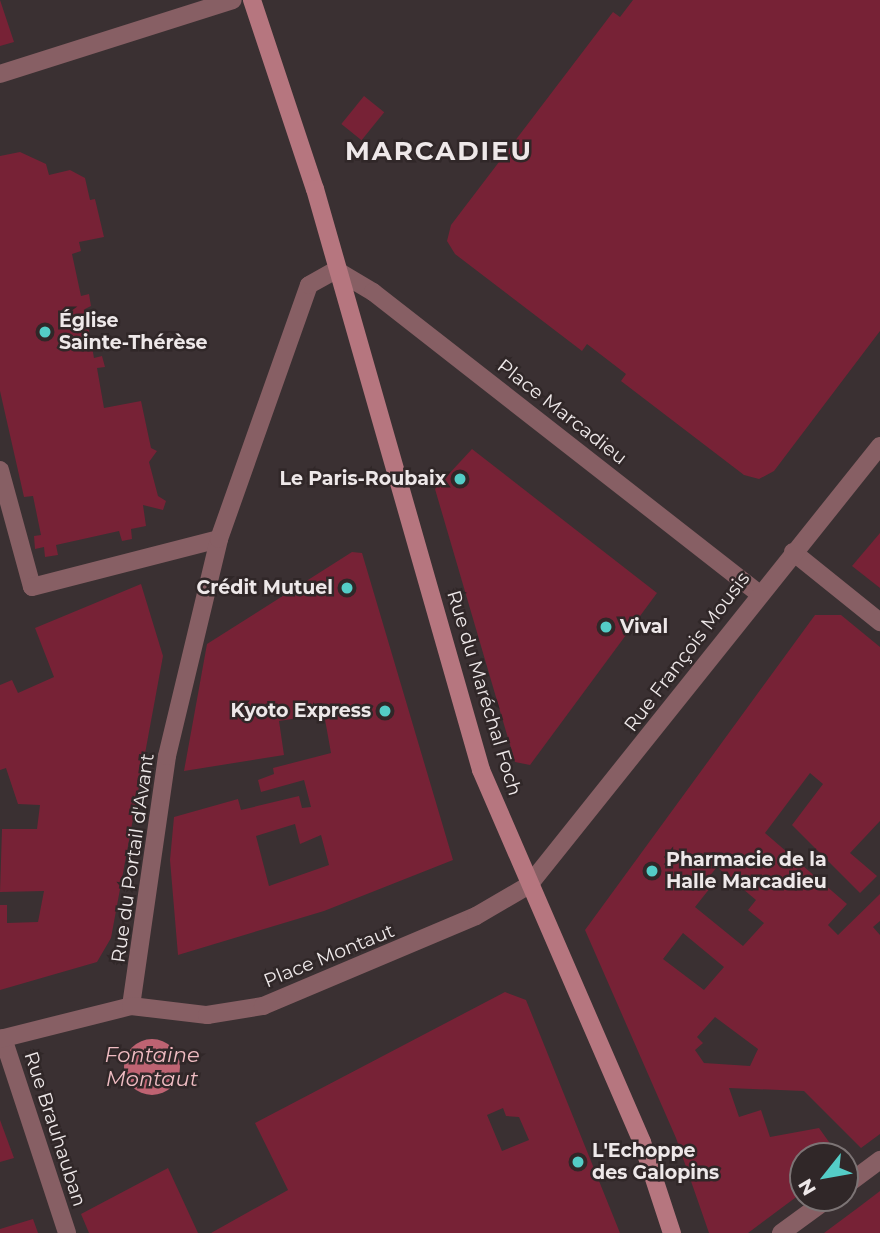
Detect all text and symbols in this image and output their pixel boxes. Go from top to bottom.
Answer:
district label: MARCADIEU [346,136,532,168]
place label: Église Sainte-Thérèse [59,310,207,354]
marker: Église Sainte-Thérèse [37,324,53,340]
street label: Place Marcadieu [493,354,631,470]
place label: Le Paris-Roubaix [279,468,446,490]
marker: Le Paris-Roubaix [452,471,468,487]
street label: Rue François Mousis [620,568,754,736]
place label: Crédit Mutuel [196,577,333,599]
marker: Crédit Mutuel [339,580,355,596]
street label: Rue du Maréchal Foch [442,588,526,798]
place label: Vival [620,616,668,638]
marker: Vival [598,619,614,635]
place label: Kyoto Express [230,700,371,722]
marker: Kyoto Express [377,703,393,719]
street label: Rue du Portail d'Avant [107,752,159,964]
place label: Pharmacie de la Halle Marcadieu [666,849,827,893]
marker: Pharmacie de la Halle Marcadieu [644,863,660,879]
street label: Place Montaut [260,919,398,993]
water label: Fontaine Montaut [104,1042,200,1092]
street label: Rue Brauhauban [19,1049,91,1209]
place label: L'Echoppe des Galopins [592,1140,719,1184]
north arrow [789,1142,859,1212]
marker: L'Echoppe des Galopins [570,1154,586,1170]
text: N [793,1175,821,1200]

